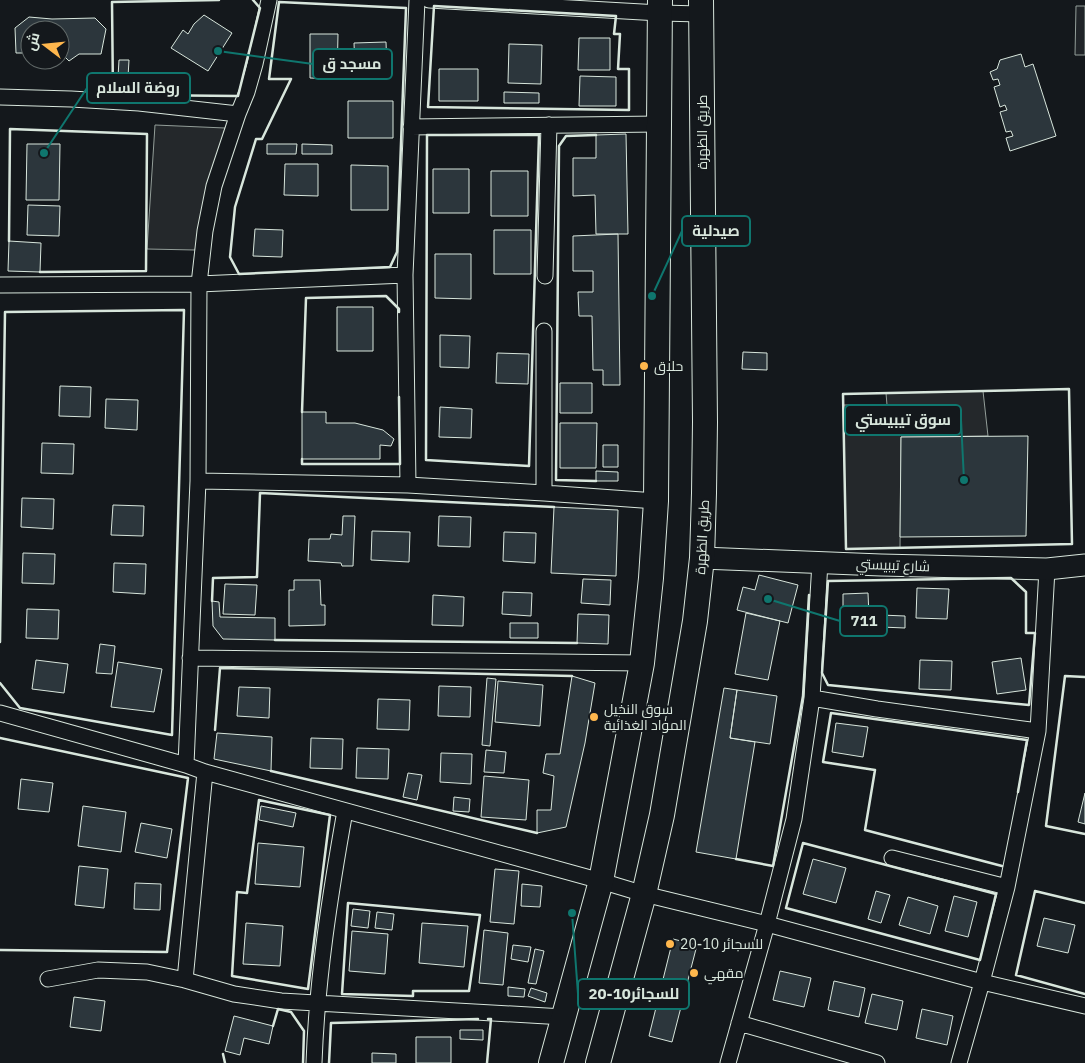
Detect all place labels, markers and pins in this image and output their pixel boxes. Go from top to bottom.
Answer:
callout: مسجد ق [313,49,392,79]
callout: روضة السلام [87,73,190,103]
callout: صيدلية [682,216,750,246]
place label: حلاق [654,357,683,375]
marker: حلاق [638,360,650,372]
callout: سوق تيبيستي [845,405,961,435]
callout: 711 [840,606,887,636]
place label: سوق النخيل المواد الغذائية [604,700,687,734]
marker: سوق النخيل المواد الغذائية [588,711,600,723]
place label: 20-10 للسجائر [680,935,763,953]
marker: 20-10 للسجائر [664,938,676,950]
place label: مقهي [704,964,744,985]
marker: مقهي [688,967,700,979]
callout: 20-10للسجائر [578,979,689,1009]

